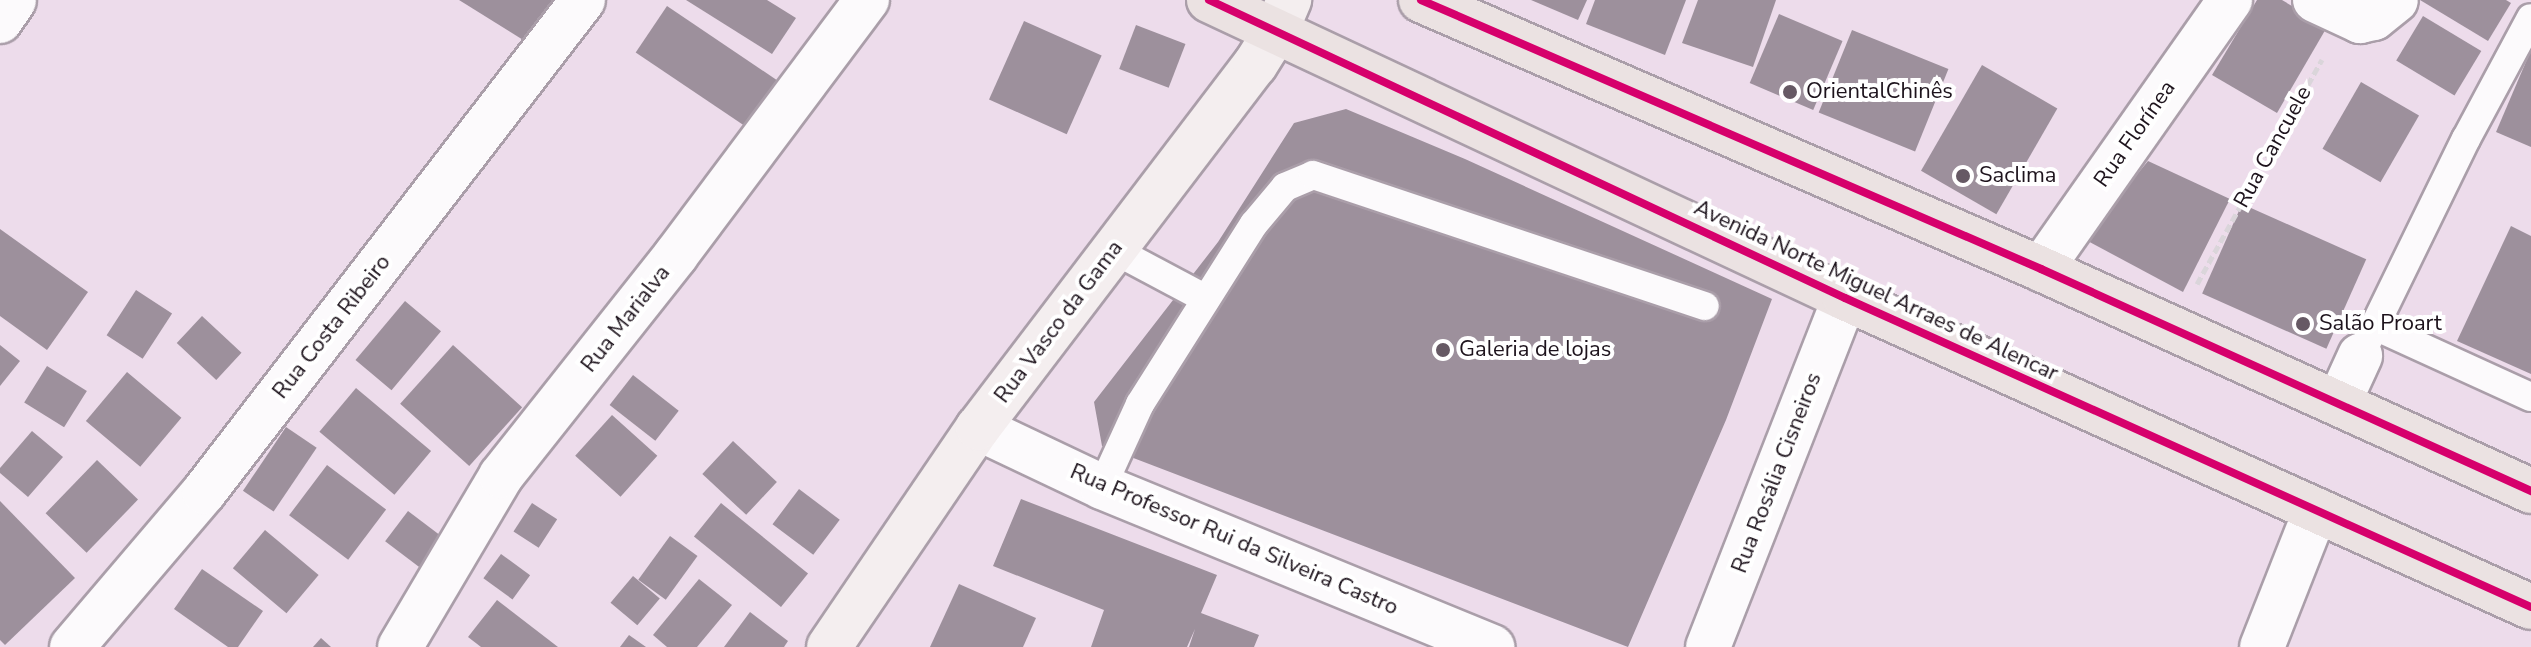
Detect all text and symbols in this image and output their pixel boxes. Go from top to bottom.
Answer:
street label: Rua Florínea [2089,76,2181,192]
place label: OrientalChinês [1806,79,1953,105]
street label: Rua Cancuele [2229,81,2317,213]
marker: OrientalChinês [1781,83,1799,101]
place label: Saclima [1979,163,2056,189]
marker: Saclima [1954,167,1972,185]
street label: Avenida Norte Miguel Arraes de Alencar [1690,195,2062,387]
street label: Rua Vasco da Gama [989,236,1129,408]
street label: Rua Costa Ribeiro [268,250,396,404]
street label: Rua Marialva [576,260,676,378]
place label: Salão Proart [2319,311,2442,337]
marker: Salão Proart [2294,315,2312,333]
place label: Galeria de lojas [1459,337,1611,363]
marker: Galeria de lojas [1434,341,1452,359]
street label: Rua Rosália Cisneiros [1727,369,1827,577]
street label: Rua Professor Rui da Silveira Castro [1066,459,1402,621]

